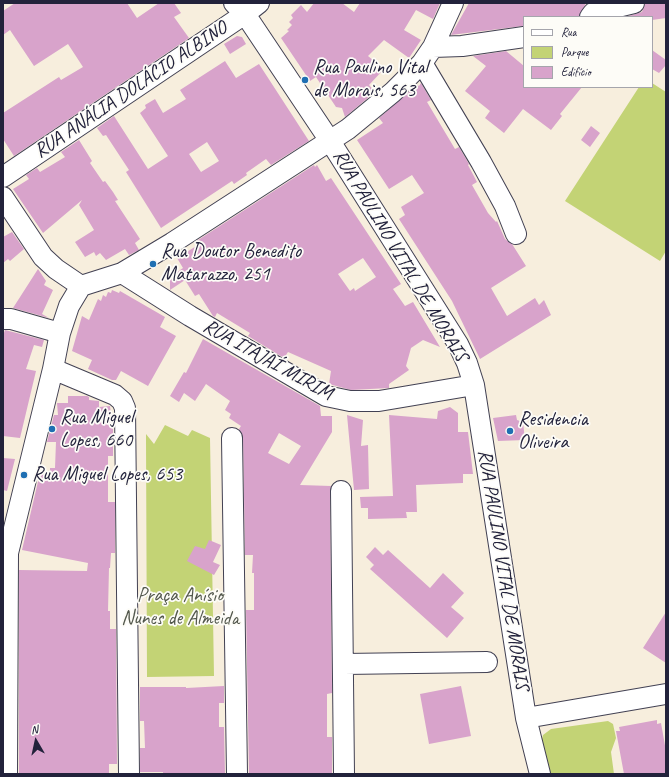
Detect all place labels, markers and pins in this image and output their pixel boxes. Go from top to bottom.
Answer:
place label: Rua Paulino Vital de Morais, 563 [313,56,428,103]
marker: Rua Paulino Vital de Morais, 563 [300,75,310,85]
place label: Rua Doutor Benedito Matarazzo, 251 [161,240,301,287]
marker: Rua Doutor Benedito Matarazzo, 251 [148,259,158,269]
place label: Rua Miguel Lopes, 660 [60,406,133,453]
place label: Residencia Oliveira [518,408,588,455]
marker: Rua Miguel Lopes, 660 [47,424,57,434]
marker: Residencia Oliveira [505,426,515,436]
place label: Rua Miguel Lopes, 653 [32,463,182,487]
marker: Rua Miguel Lopes, 653 [19,470,29,480]

